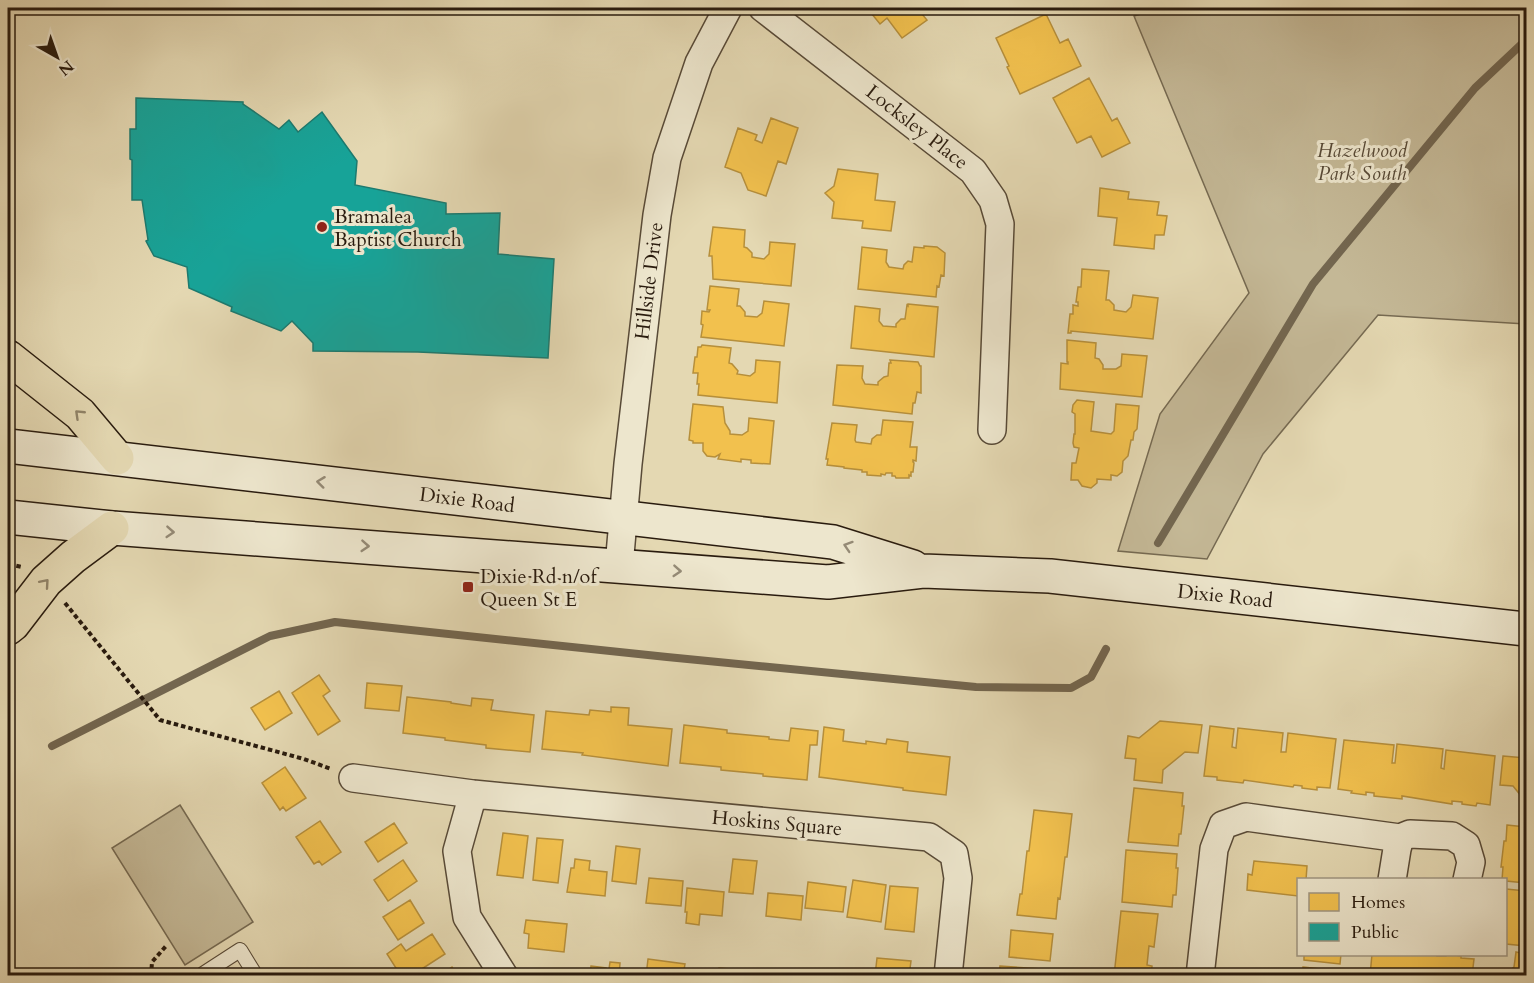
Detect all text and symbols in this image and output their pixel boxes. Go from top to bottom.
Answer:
north arrow [27,27,87,87]
text: N [54,55,78,81]
street label: Locksley Place [860,78,974,176]
park label: Hazelwood Park South [1317,137,1408,187]
place label: Bramalea Baptist Church [334,203,462,253]
marker: Bramalea Baptist Church [315,220,329,234]
street label: Hillside Drive [628,221,670,341]
one-way arrow [75,411,86,422]
one-way arrow [316,477,325,489]
street label: Dixie Road [418,481,517,519]
one-way arrow [165,525,175,538]
one-way arrow [360,540,369,553]
one-way arrow [843,541,854,554]
place label: Dixie Rd n/of Queen St E [480,563,599,613]
one-way arrow [673,564,682,577]
street label: Dixie Road [1176,578,1274,614]
one-way arrow [38,580,49,590]
marker: Dixie Rd n/of Queen St E [461,580,475,594]
street label: Hoskins Square [711,804,843,842]
legend [1297,878,1507,956]
text: Homes [1351,890,1405,915]
text: Public [1351,920,1399,945]

